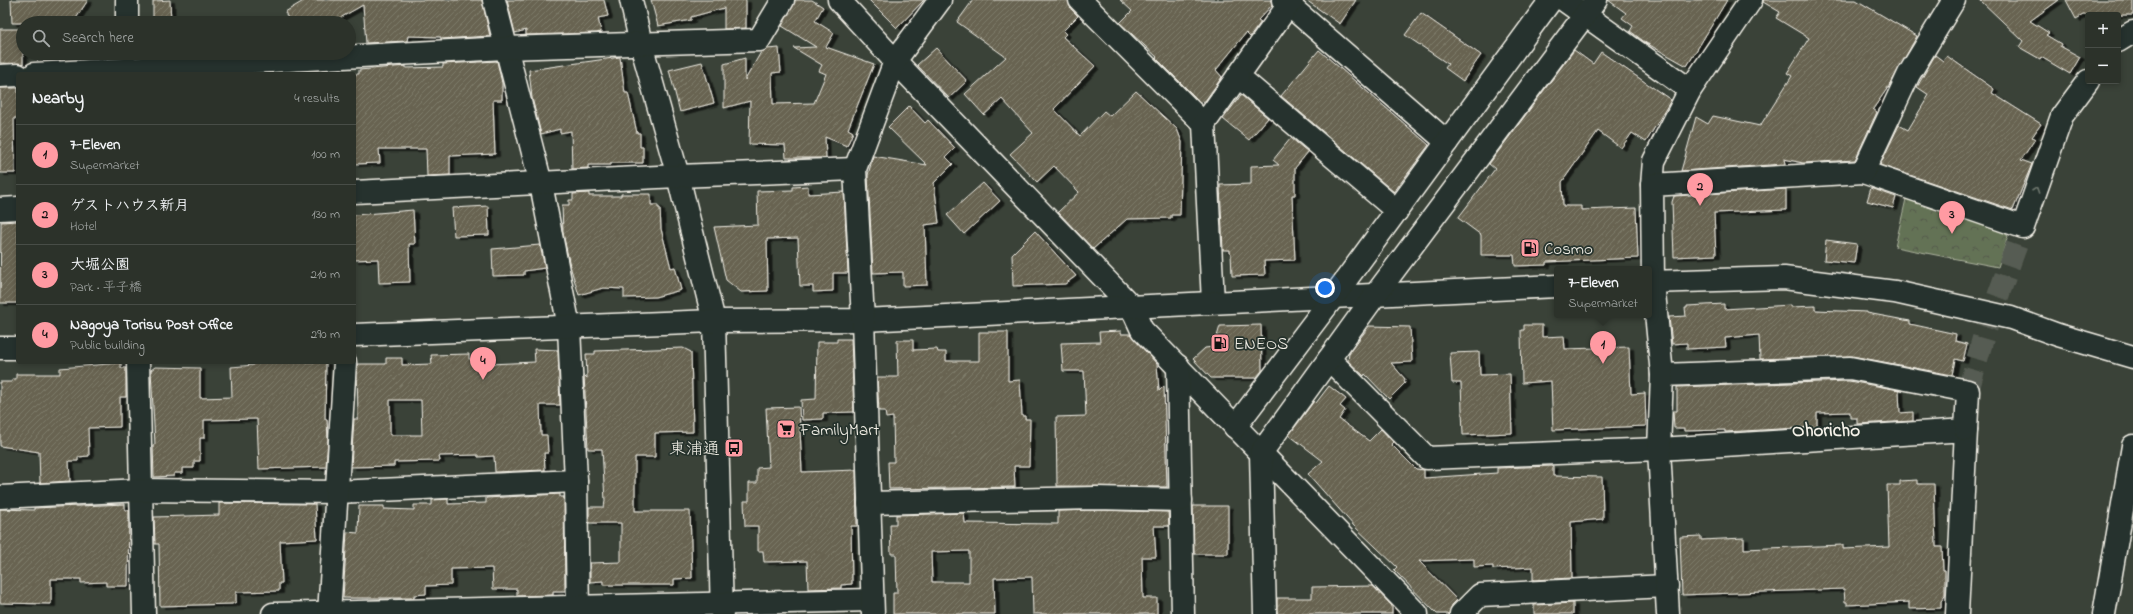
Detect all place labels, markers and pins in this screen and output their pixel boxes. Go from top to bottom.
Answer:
pin: 2 [1687,173,1713,206]
pin: 3 [1939,201,1965,234]
fuel station icon: Cosmo [1519,237,1541,259]
place label: Cosmo [1544,237,1593,262]
pin: 1 [1590,331,1616,364]
fuel station icon: ENEOS [1209,332,1231,354]
place label: ENEOS [1234,332,1288,357]
pin: 4 [470,347,496,380]
supermarket icon: FamilyMart [775,418,797,440]
place label: FamilyMart [799,418,880,444]
place label: 東浦通 [669,437,720,462]
bus stop icon: 東浦通 [723,437,745,459]

